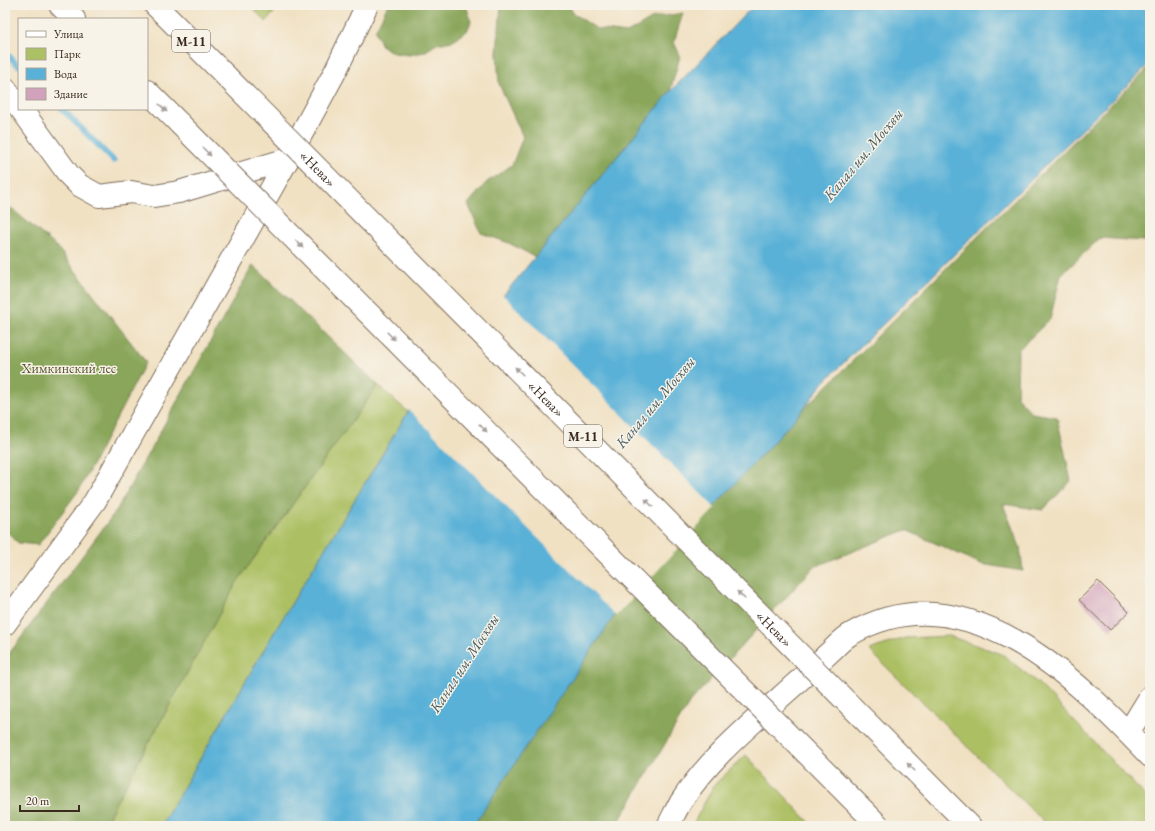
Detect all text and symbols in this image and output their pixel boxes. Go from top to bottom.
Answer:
legend [18,18,148,110]
text: Улица [53,26,84,42]
road number: М-11 [172,30,210,52]
text: Парк [54,46,81,62]
text: Вода [54,66,77,82]
text: Здание [54,86,88,102]
one-way arrow [159,103,168,113]
water label: Канал им. Москвы [818,104,907,204]
street label: «Нева» [296,146,340,191]
one-way arrow [203,147,212,157]
one-way arrow [294,239,304,249]
one-way arrow [386,331,396,341]
water label: Канал им. Москвы [610,352,699,452]
park label: Химкинский лес [21,359,117,377]
one-way arrow [514,366,523,376]
street label: «Нева» [524,376,568,421]
one-way arrow [478,423,488,433]
road number: М-11 [564,425,602,447]
one-way arrow [644,498,654,508]
one-way arrow [736,590,746,600]
street label: «Нева» [752,606,796,651]
water label: Канал им. Москвы [424,610,503,717]
one-way arrow [906,762,916,772]
scale bar [20,787,79,813]
text: 20 m [26,793,50,809]

